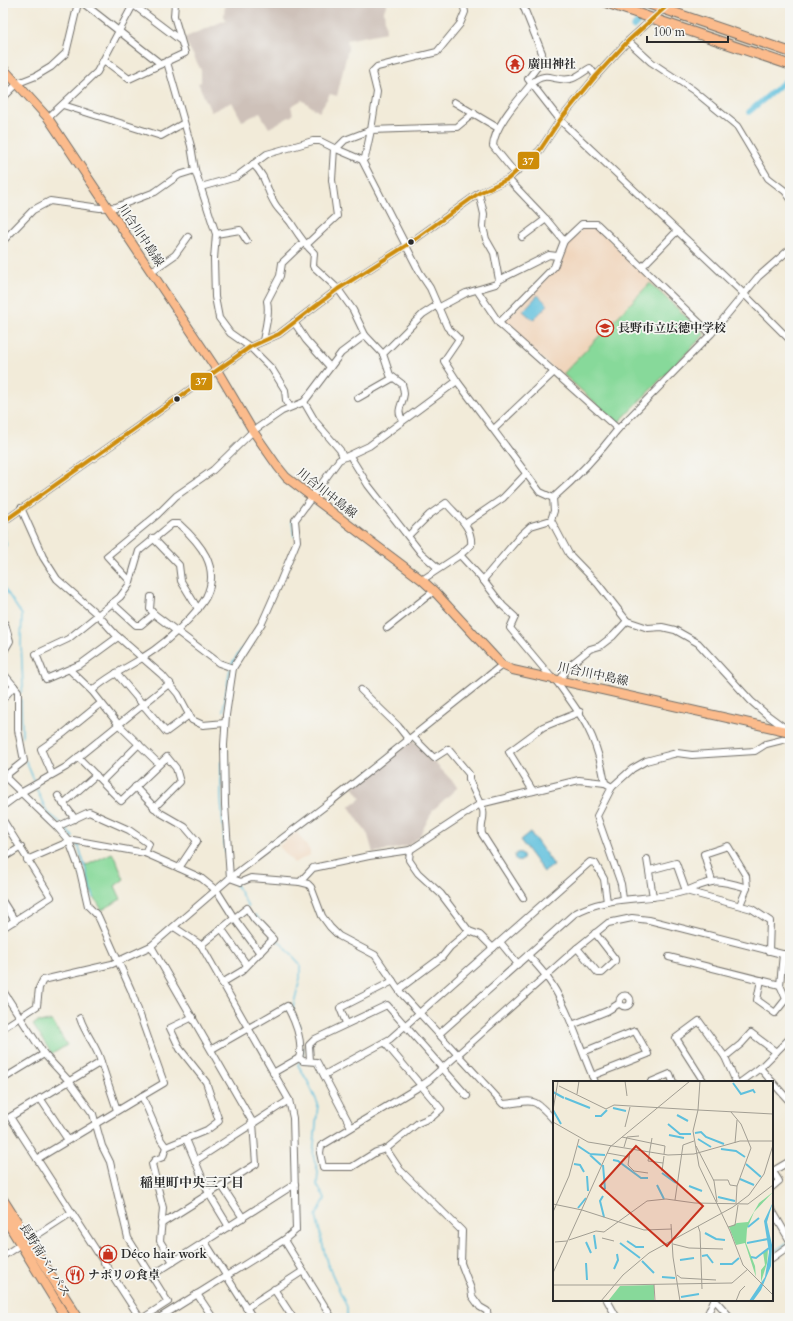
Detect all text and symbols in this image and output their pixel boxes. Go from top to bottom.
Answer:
scale bar [647,18,728,44]
text: 100 m [653,24,686,40]
temple icon: 廣田神社 [505,54,525,74]
place label: 廣田神社 [528,56,576,72]
line badge: 37 [517,151,540,170]
text: 37 [522,154,534,169]
street label: 川合川中島線 [114,201,168,269]
unlabelled marker [406,237,416,247]
school or university icon: 長野市立広徳中学校 [595,318,615,338]
place label: 長野市立広徳中学校 [618,320,726,336]
line badge: 37 [190,372,213,391]
text: 37 [195,374,207,389]
unlabelled marker [172,394,182,404]
street label: 川合川中島線 [294,465,360,521]
street label: 川合川中島線 [556,659,630,689]
inset map [553,1081,773,1301]
district label: 稲里町中央三丁目 [140,1174,244,1192]
street label: 長野南バイパス [16,1220,74,1300]
shop icon: Déco hair work [98,1244,118,1264]
place label: Déco hair work [121,1246,208,1262]
restaurant icon: ナポリの食卓 [65,1265,85,1285]
place label: ナポリの食卓 [88,1267,160,1283]

